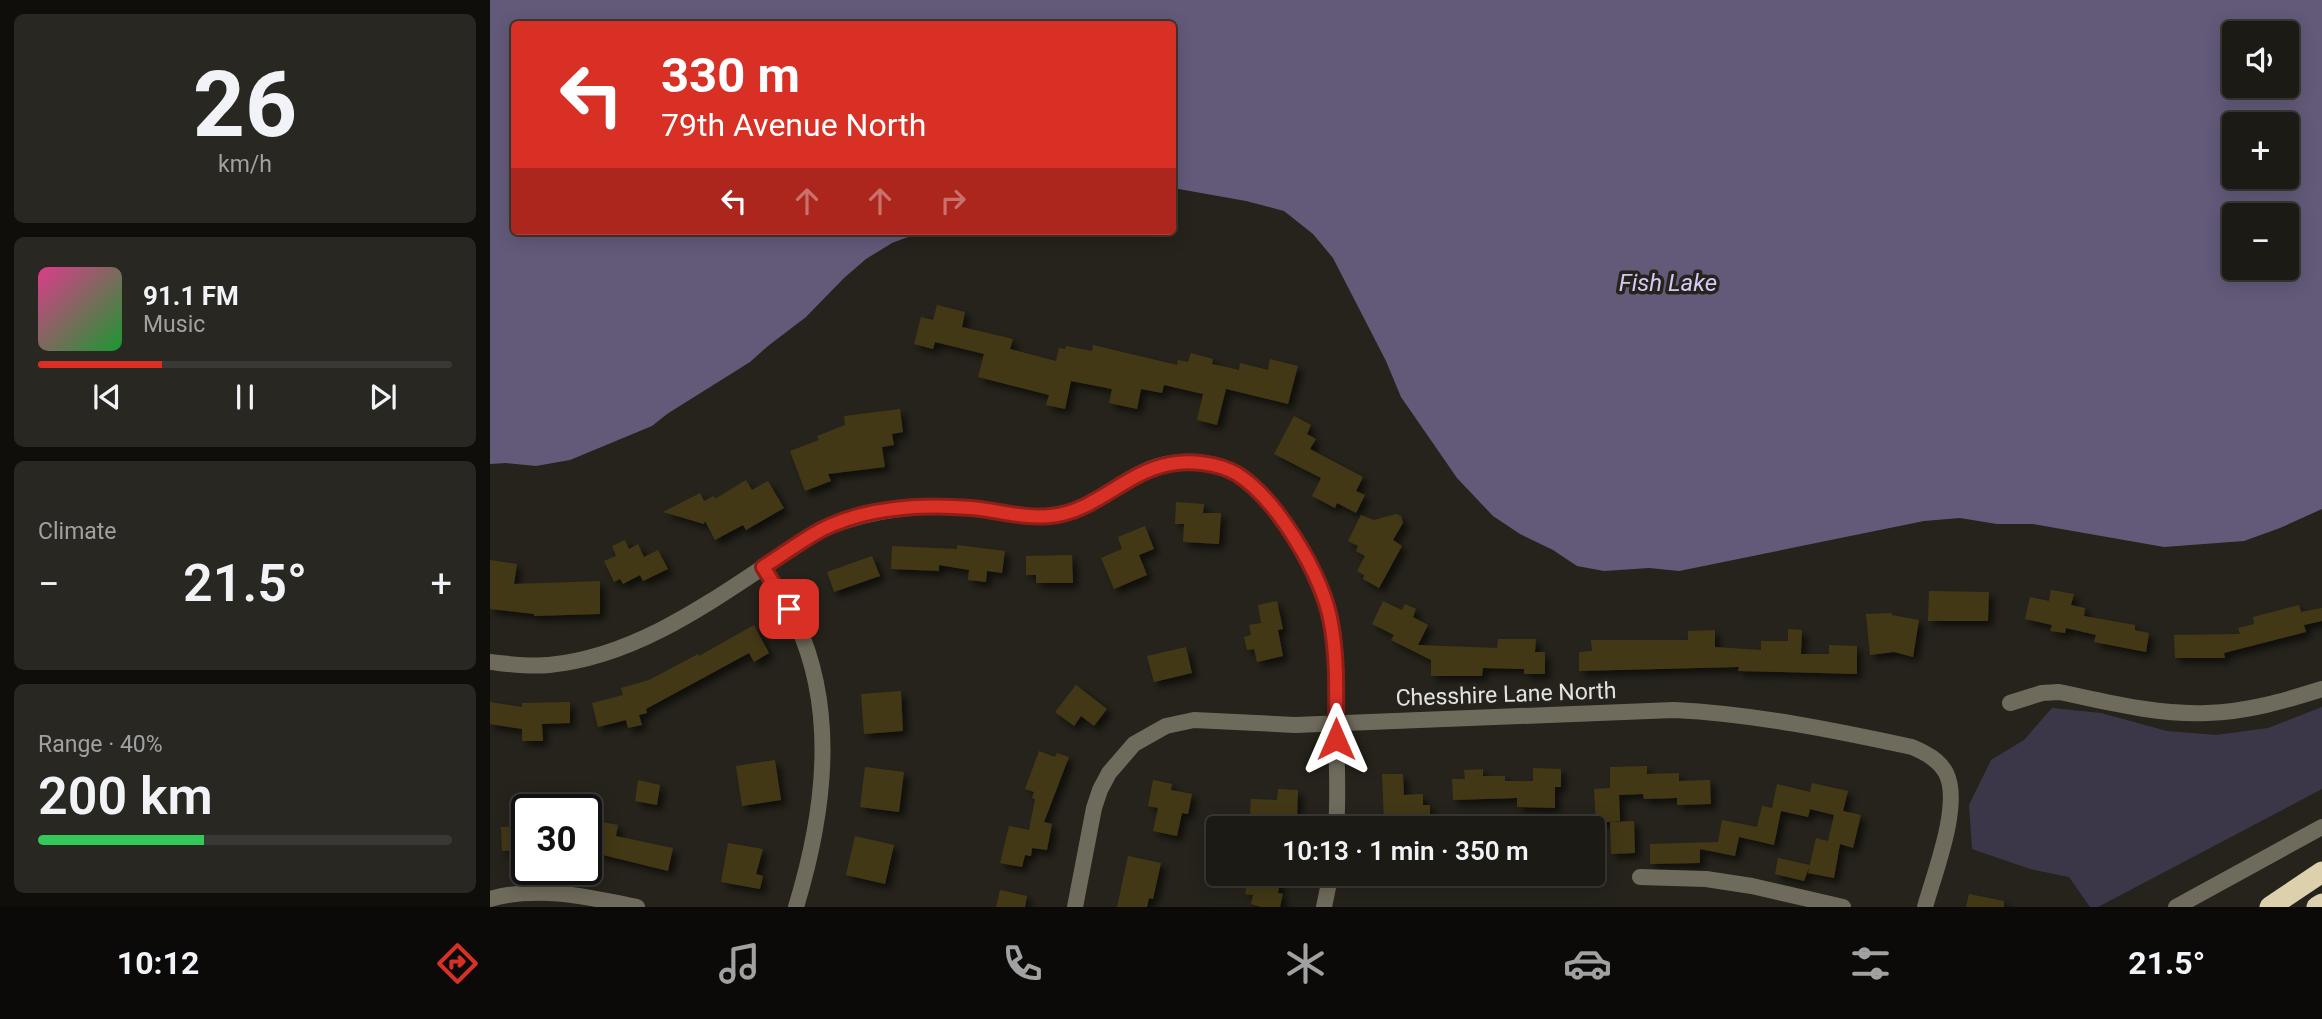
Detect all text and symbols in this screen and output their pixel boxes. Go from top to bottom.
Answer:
map controls [2222,21,2299,280]
button: sound [2222,21,2299,98]
text: 330 m [661,47,800,104]
icon: left [546,49,637,140]
text: 26 [193,52,297,158]
text: 79th Avenue North [661,106,926,144]
button: + [2222,112,2299,189]
text: km/h [218,151,272,178]
icon: left [715,182,753,220]
icon: ahead [788,182,826,220]
icon: ahead [861,182,899,220]
icon: right [934,182,972,220]
button: − [2222,203,2299,280]
water label: Fish Lake [1619,269,1717,297]
text: 91.1 FM [143,281,239,311]
text: Music [143,311,205,338]
icon: previous [88,378,126,416]
icon: pause [226,378,264,416]
icon: next [364,378,402,416]
text: Climate [38,518,117,545]
text: 21.5° [183,553,307,614]
text: − [38,562,60,606]
text: + [430,562,452,606]
pin [759,579,819,639]
icon: arrive [770,590,808,628]
street label: Chesshire Lane North [1395,677,1617,712]
position arrow [1299,702,1373,776]
text: Range · 40% [38,731,163,758]
text: 200 km [38,766,213,827]
speed limit sign: 30 [511,794,602,885]
text: 10:13 · 1 min · 350 m [1282,836,1529,866]
icon: directions [433,939,482,988]
icon: music [715,939,764,988]
icon: phone [998,939,1047,988]
icon: climate [1281,939,1330,988]
icon: car [1563,939,1612,988]
icon: filters [1846,939,1895,988]
text: 10:12 [117,944,199,982]
text: 21.5° [2128,944,2205,982]

